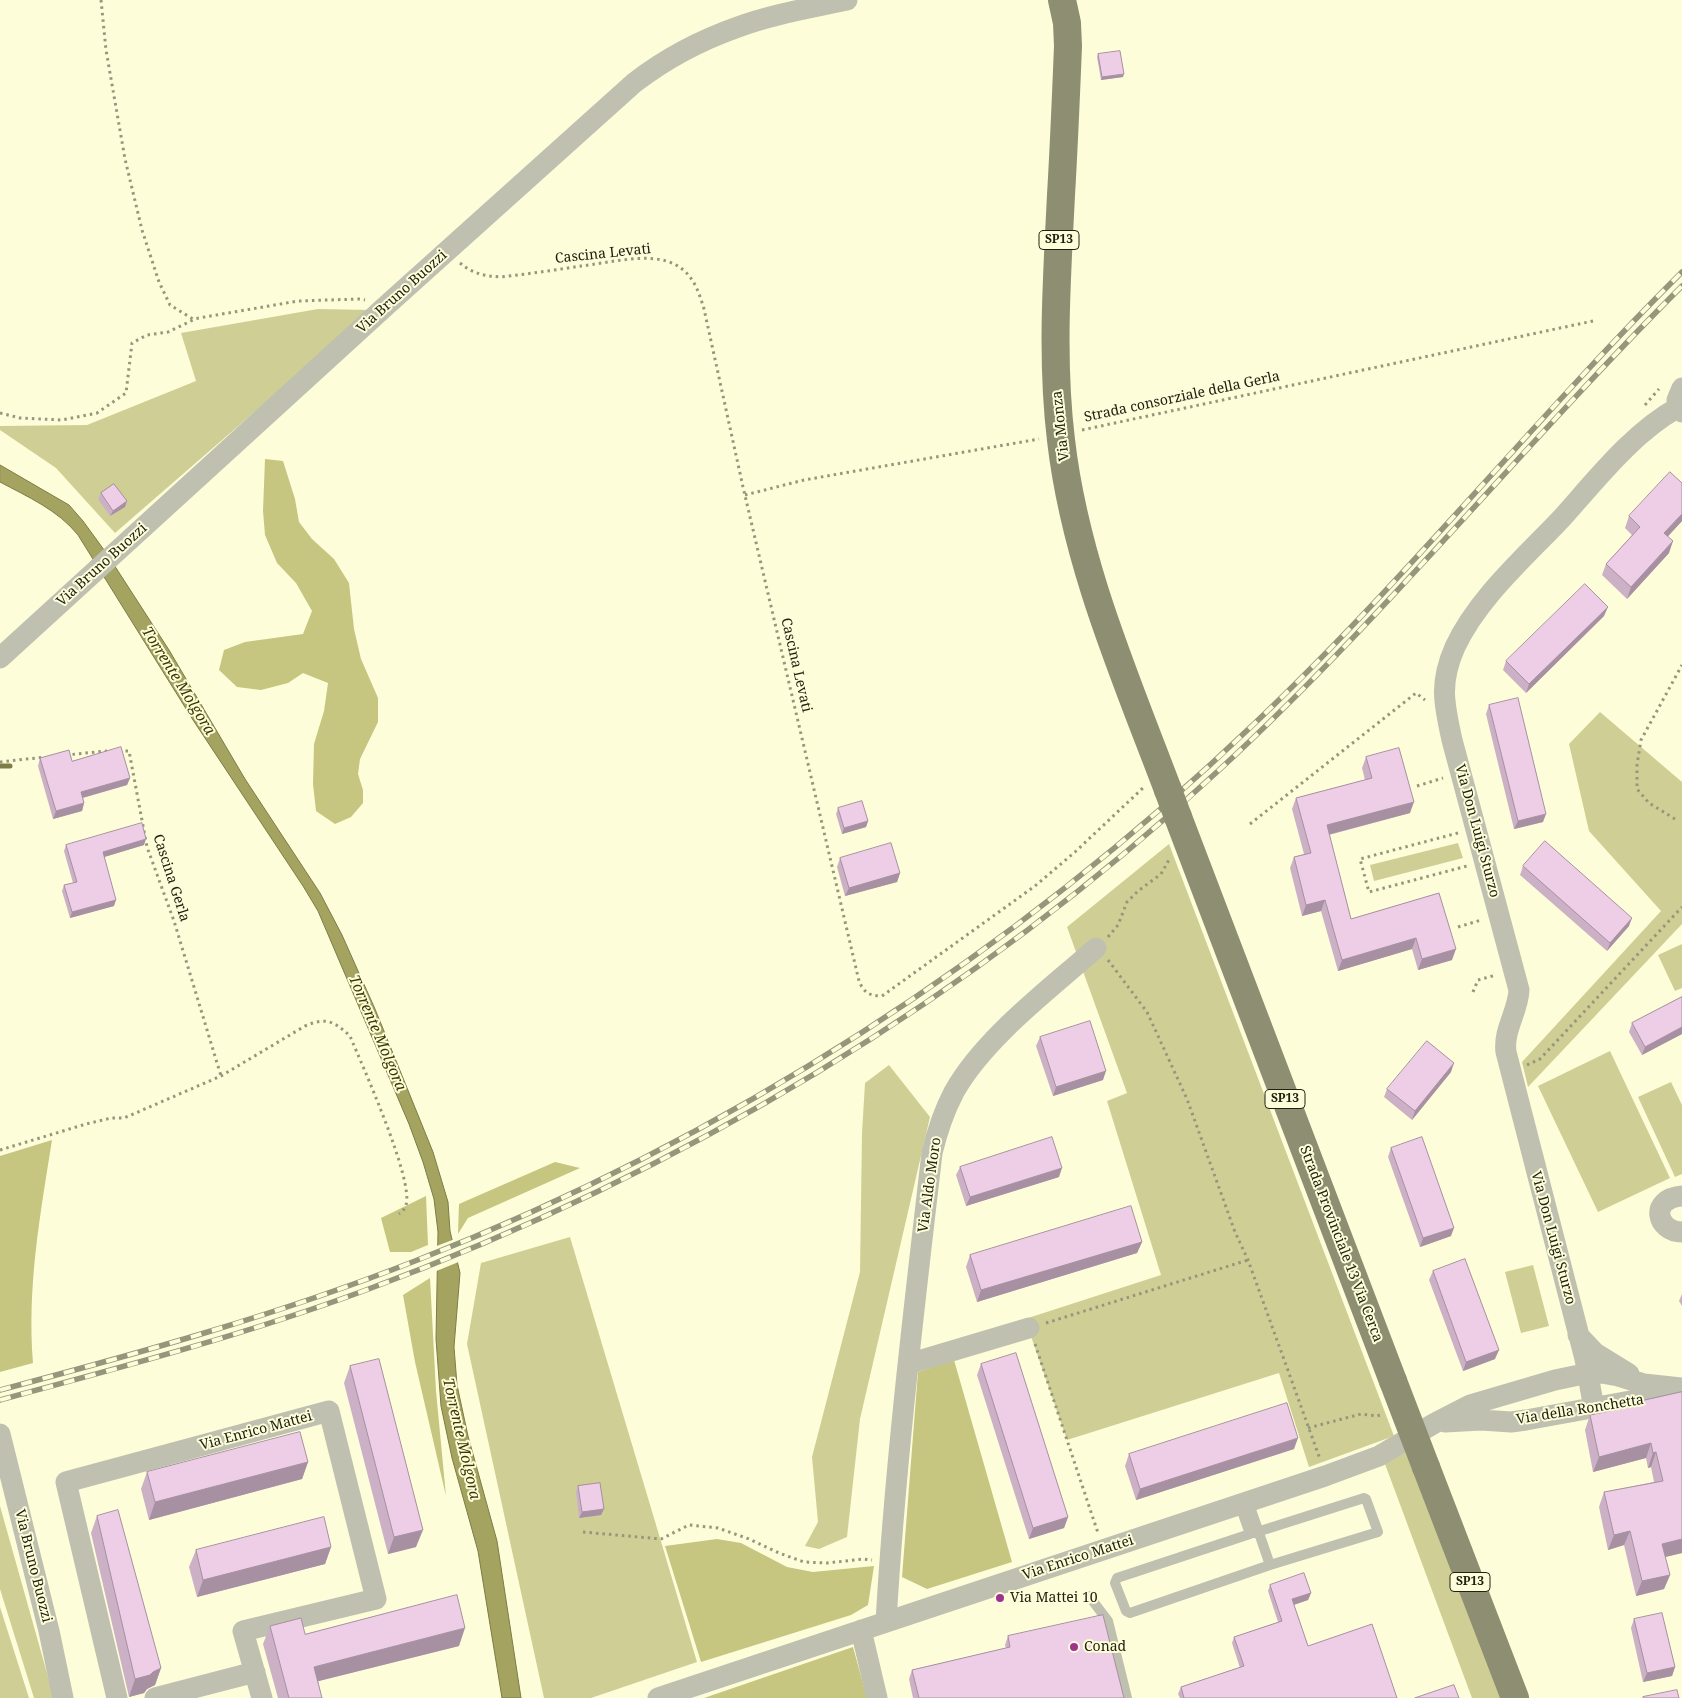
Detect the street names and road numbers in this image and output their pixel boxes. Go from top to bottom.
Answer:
road number: SP13 [1039,230,1079,250]
street label: Cascina Levati [554,241,652,267]
street label: Via Bruno Buozzi [353,247,451,337]
street label: Strada consorziale della Gerla [1083,368,1281,426]
street label: Via Monza [1049,390,1073,462]
street label: Via Bruno Buozzi [53,520,151,610]
street label: Cascina Levati [777,616,815,714]
street label: Via Don Luigi Sturzo [1451,762,1503,900]
street label: Cascina Gerla [149,832,193,924]
road number: SP13 [1265,1090,1305,1108]
street label: Via Aldo Moro [915,1136,945,1234]
street label: Strada Provinciale 13 Via Cerca [1296,1144,1386,1344]
street label: Via Don Luigi Sturzo [1527,1169,1579,1307]
street label: Via della Ronchetta [1515,1392,1645,1428]
street label: Via Enrico Mattei [198,1408,314,1454]
street label: Via Bruno Buozzi [11,1508,55,1624]
street label: Via Enrico Mattei [1020,1532,1136,1584]
road number: SP13 [1450,1572,1490,1591]

